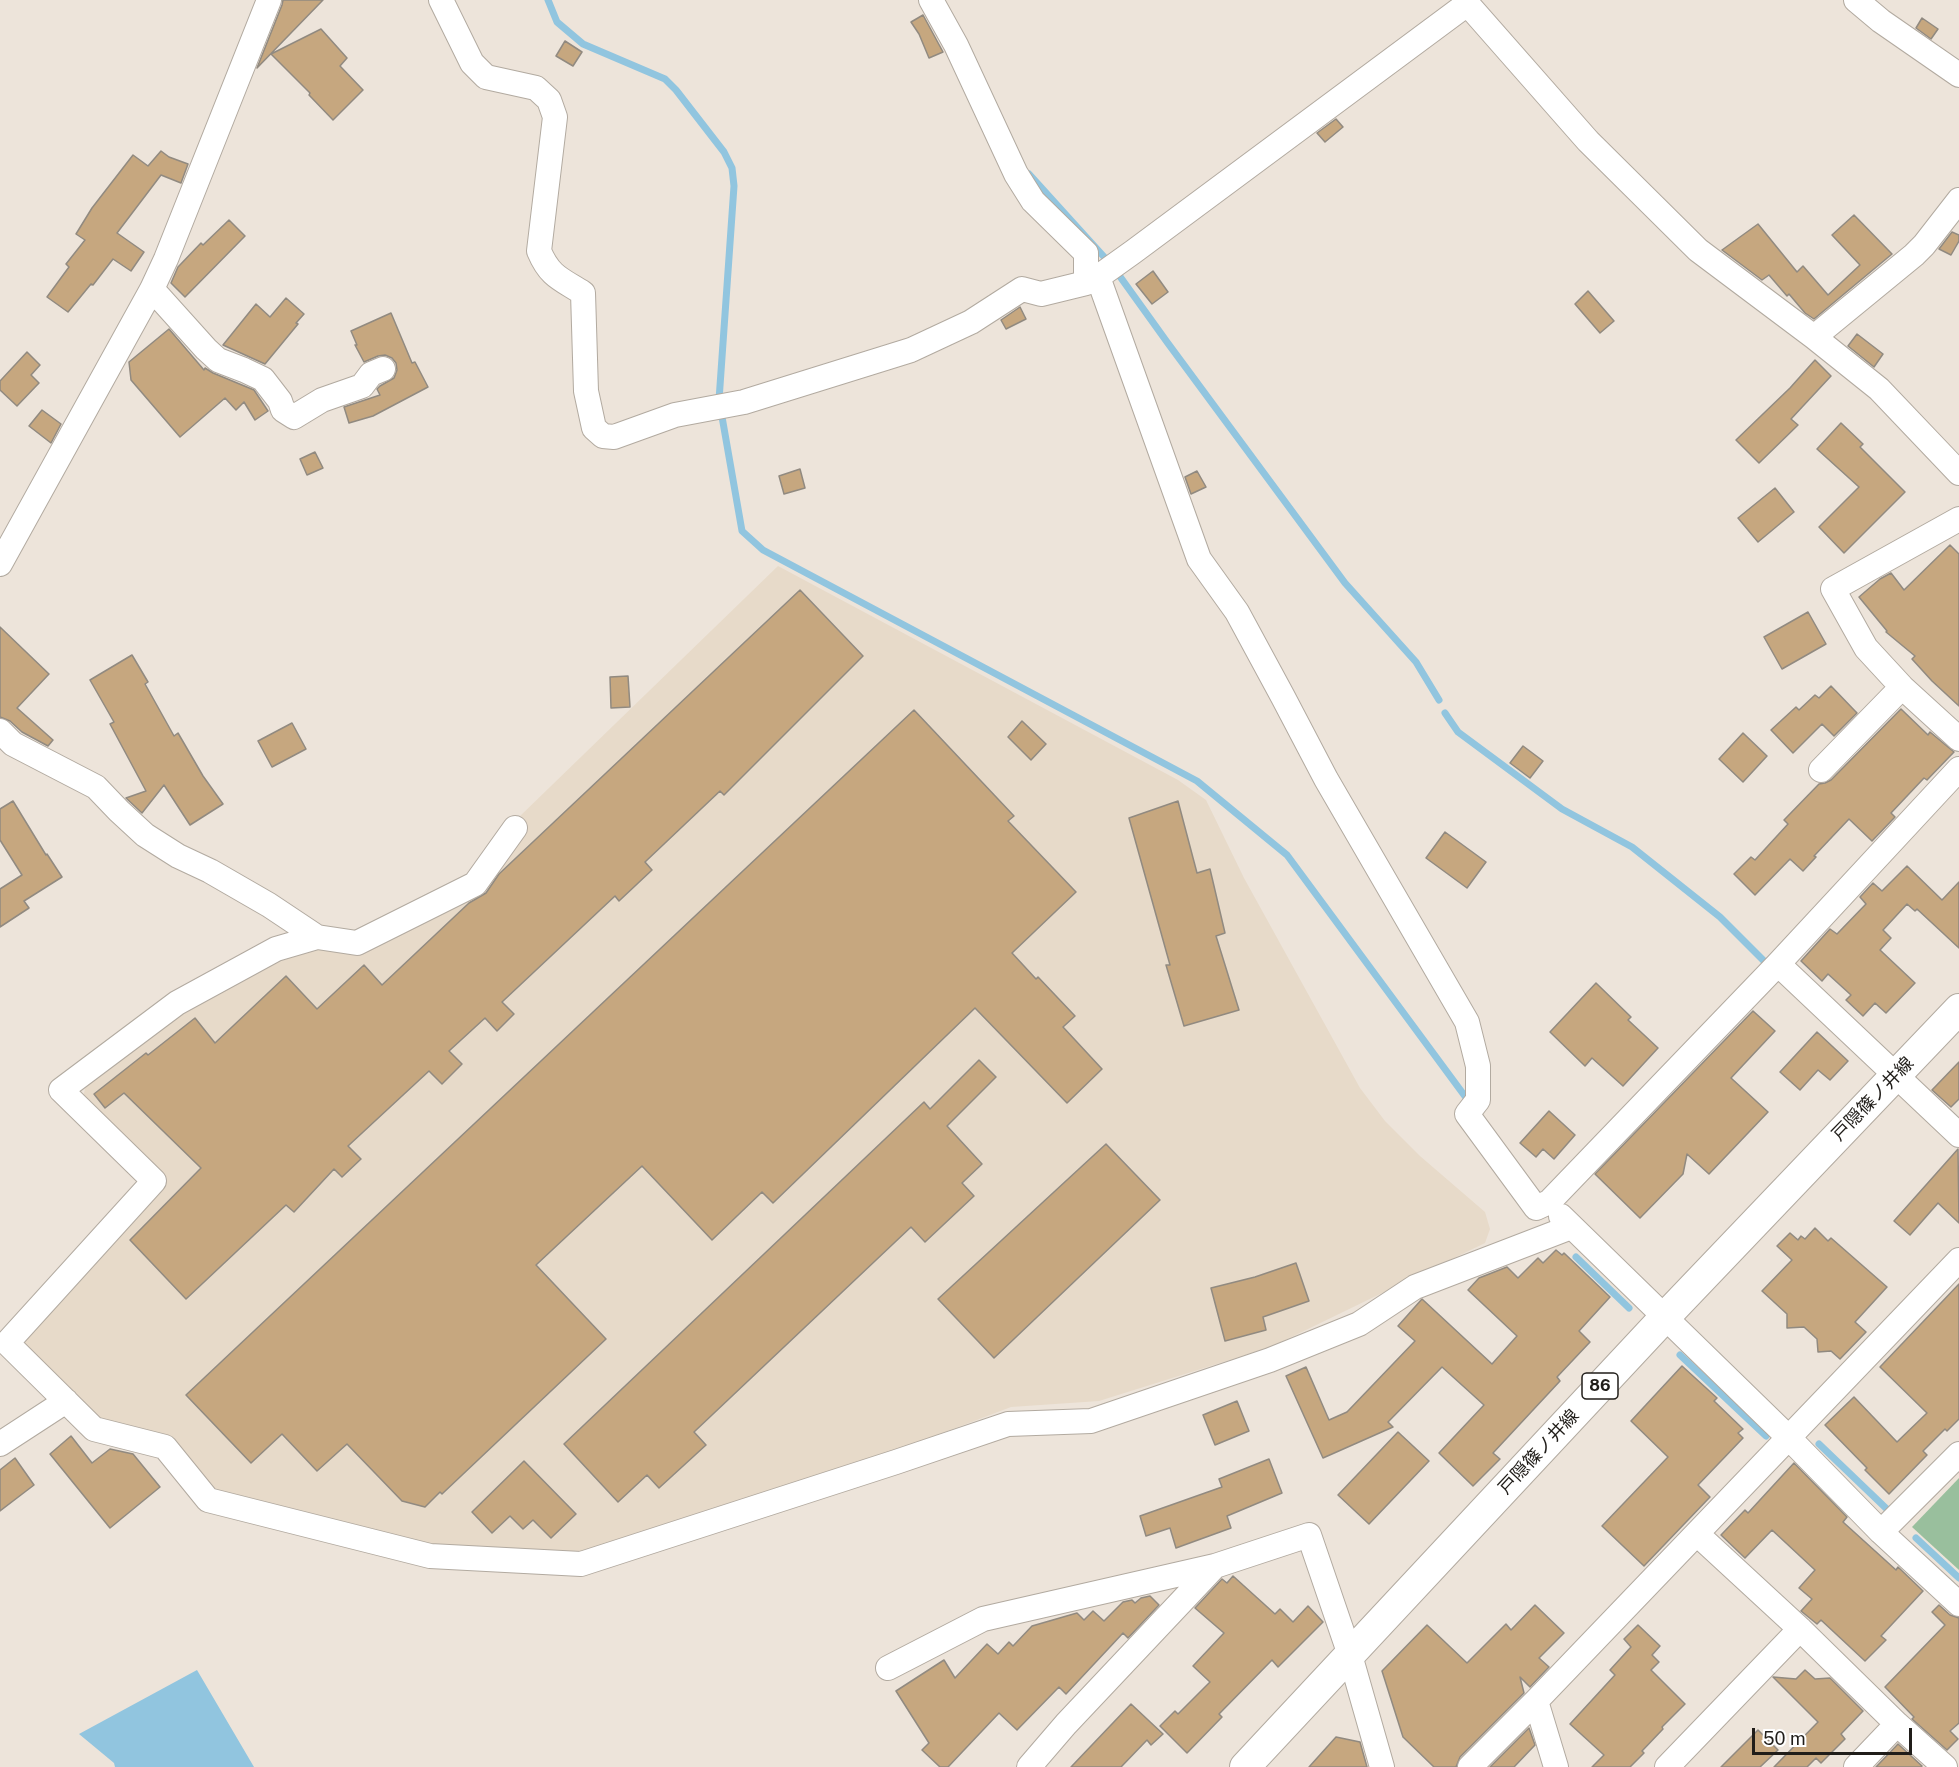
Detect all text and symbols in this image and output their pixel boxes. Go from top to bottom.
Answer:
street label: 戸隠篠ノ井線 [1828,1053,1918,1145]
road number: 86 [1582,1373,1618,1399]
street label: 戸隠篠ノ井線 [1494,1405,1584,1499]
scale bar [1755,1716,1916,1754]
text: 50 m [1763,1728,1806,1749]

